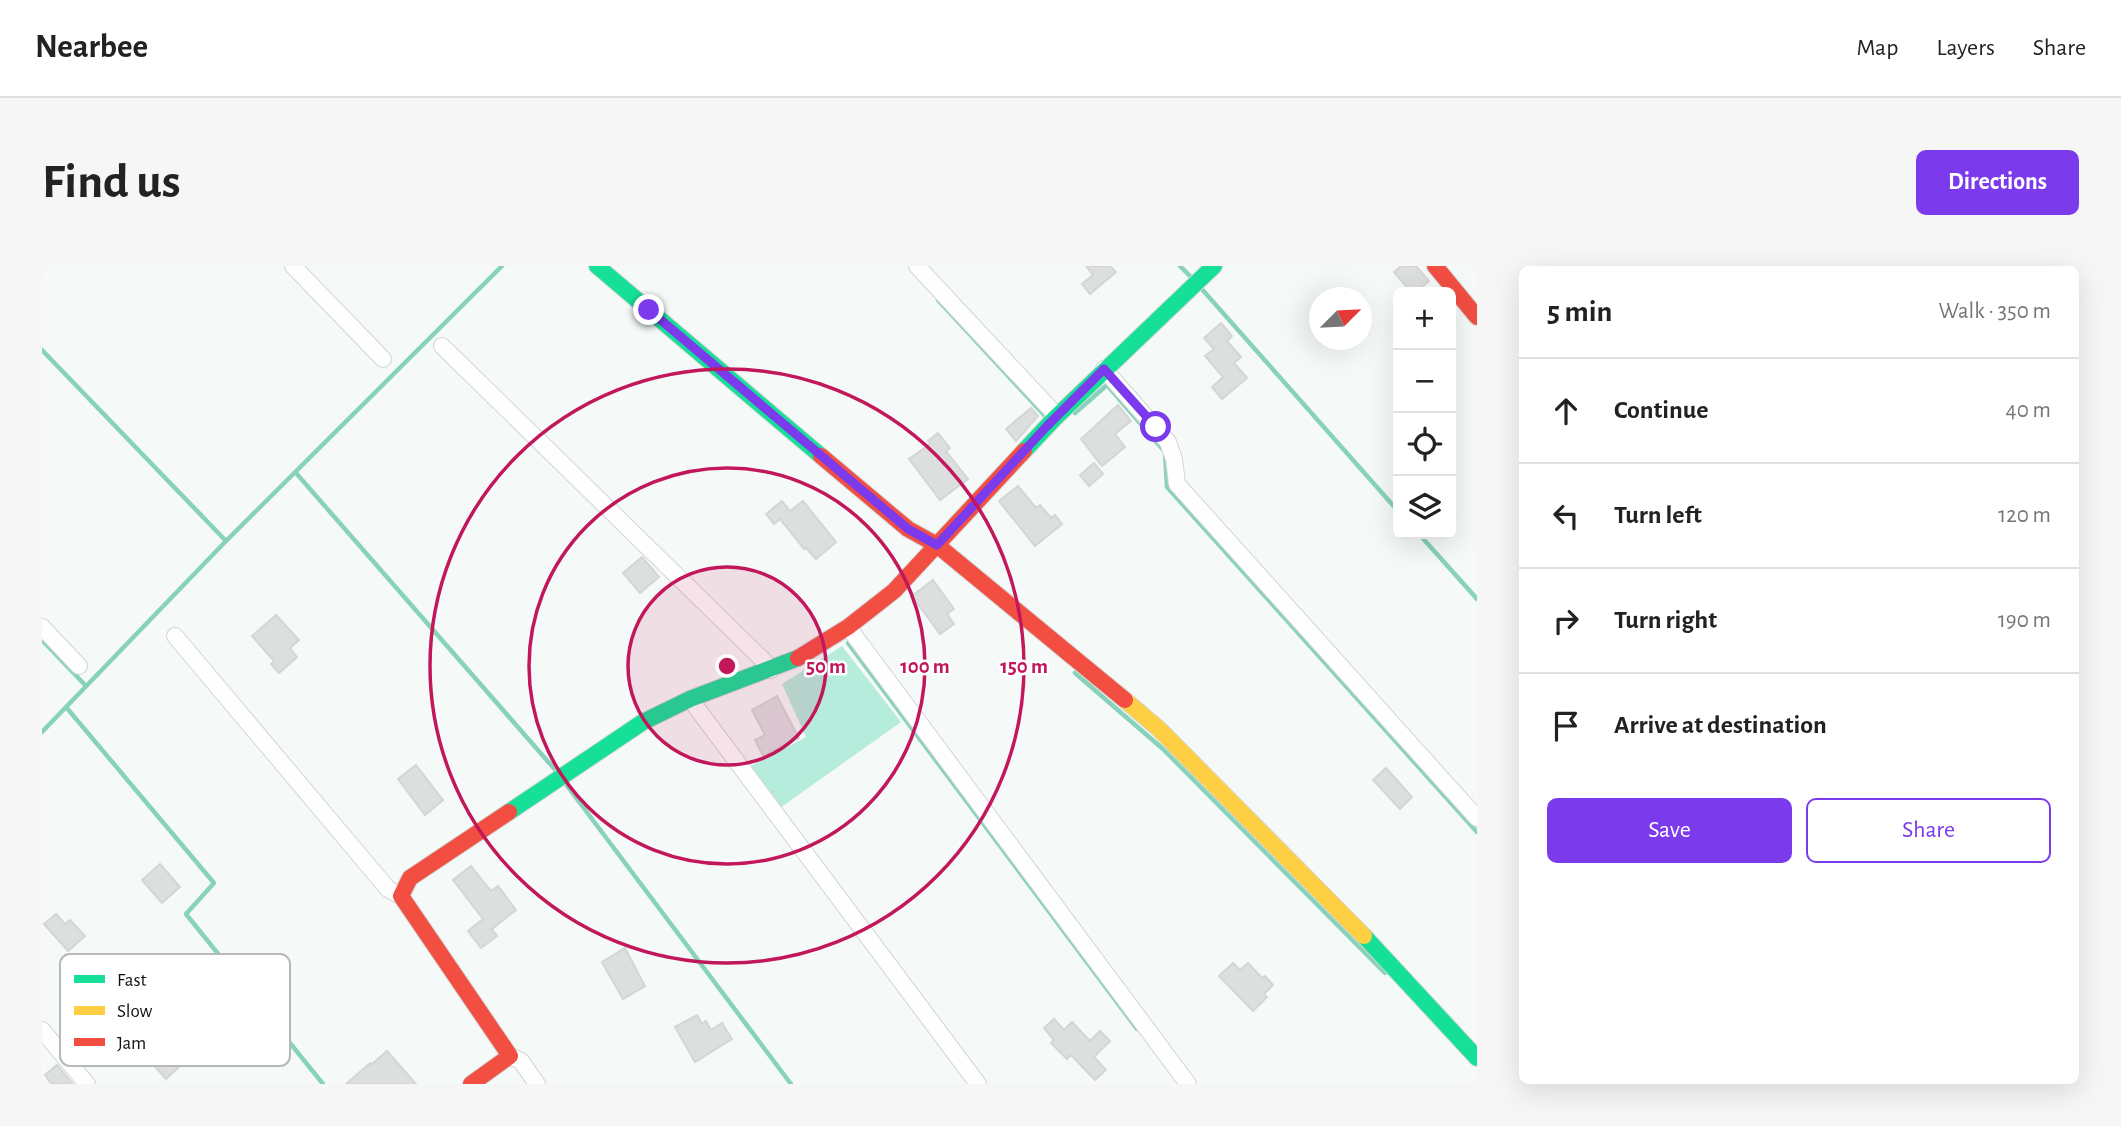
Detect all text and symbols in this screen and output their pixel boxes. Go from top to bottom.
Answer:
text: Nearbee [35,31,148,64]
text: Map [1856,36,1898,60]
text: Layers [1936,36,1995,60]
text: Share [2033,36,2086,60]
button: Directions [1916,150,2079,215]
text: Find us [42,158,181,207]
north arrow [1309,287,1372,350]
map controls [1393,287,1456,539]
button: + [1393,287,1456,350]
route end [633,294,664,325]
text: 5 min [1547,297,1612,327]
text: Walk · 350 m [1939,300,2051,323]
button: − [1393,350,1456,413]
icon: ahead [1547,392,1585,430]
text: Continue [1614,397,1709,423]
text: 40 m [2006,399,2051,422]
route start [1140,411,1171,442]
button: locate [1393,413,1456,476]
button: layers [1393,476,1456,539]
icon: left [1547,497,1585,535]
text: Turn left [1614,502,1702,528]
text: 120 m [1998,504,2051,527]
icon: right [1547,602,1585,640]
text: Turn right [1614,607,1717,633]
text: 190 m [1998,609,2051,632]
centre of rings [715,654,739,678]
text: 50 m [806,656,846,677]
text: 100 m [900,656,950,677]
text: 150 m [1000,656,1048,677]
icon: arrive [1547,707,1585,745]
text: Arrive at destination [1614,712,1827,738]
button: Save [1547,798,1792,863]
button: Share [1806,798,2051,863]
legend [60,954,290,1066]
text: Fast [117,971,147,990]
text: Slow [117,1002,153,1021]
text: Jam [117,1034,146,1053]

